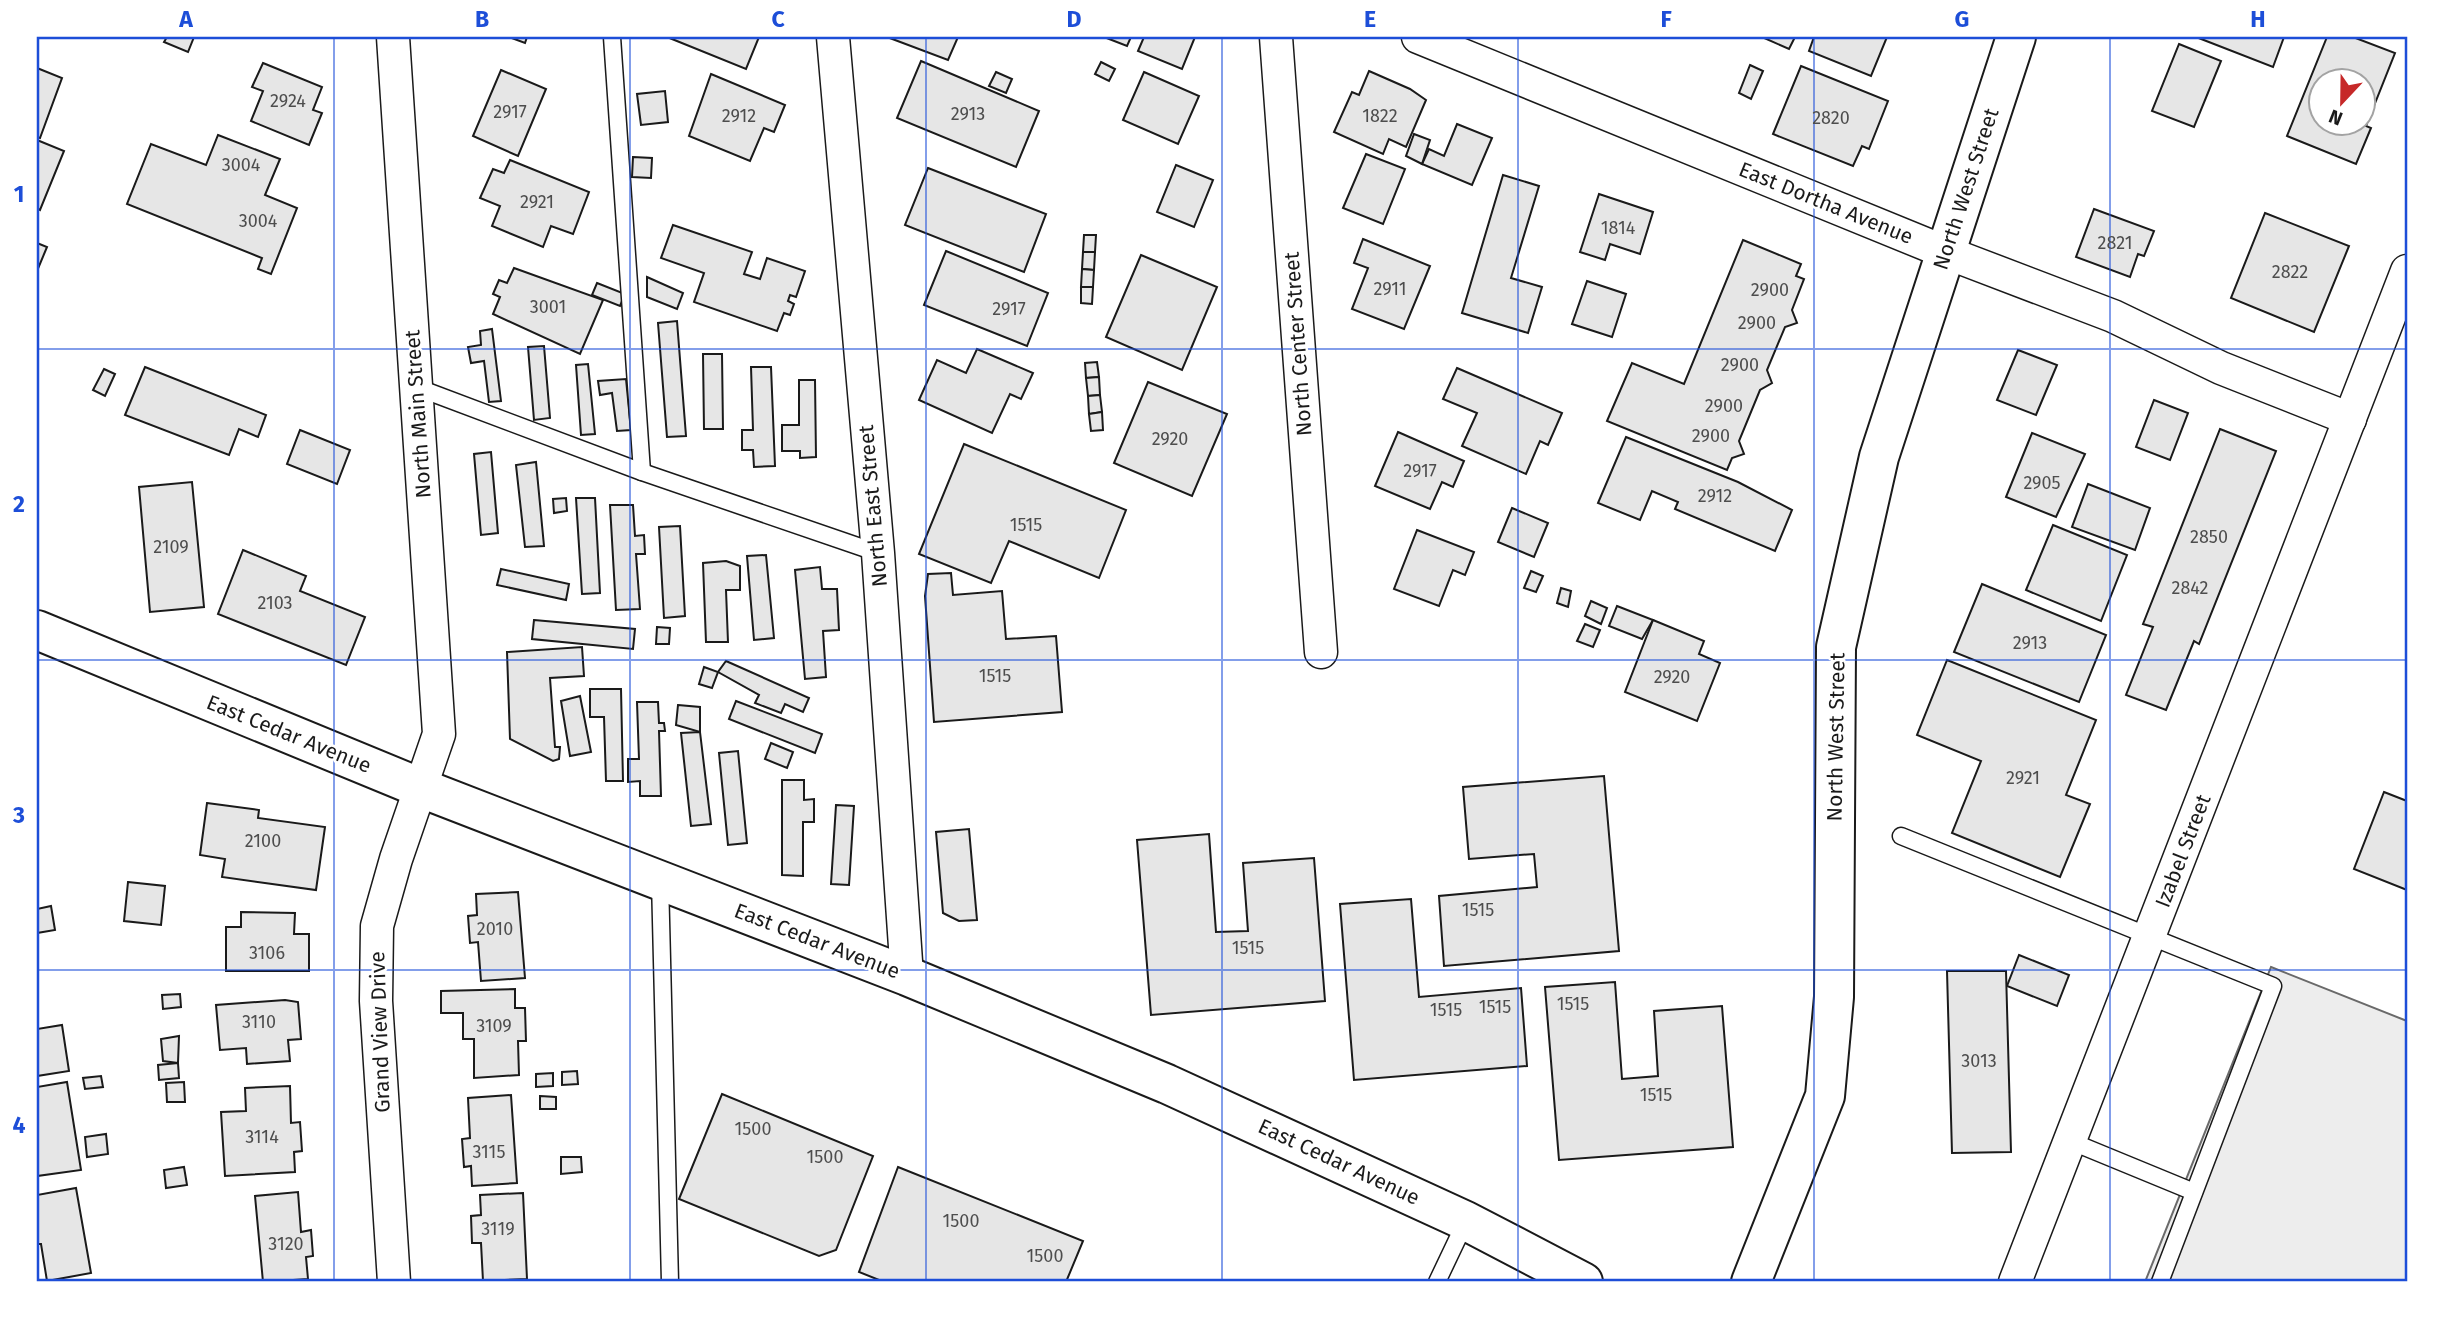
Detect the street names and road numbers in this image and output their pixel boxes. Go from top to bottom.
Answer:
street label: North West Street [1928,104,2005,273]
street label: East Dortha Avenue [1735,156,1917,250]
street label: North Center Street [1279,251,1317,437]
street label: North Main Street [399,329,437,499]
street label: North East Street [853,424,893,588]
street label: North West Street [1822,652,1850,822]
street label: East Cedar Avenue [203,689,375,779]
street label: Izabel Street [2150,790,2217,911]
street label: East Cedar Avenue [731,897,903,985]
street label: Grand View Drive [364,951,396,1113]
street label: East Cedar Avenue [1254,1113,1424,1211]

